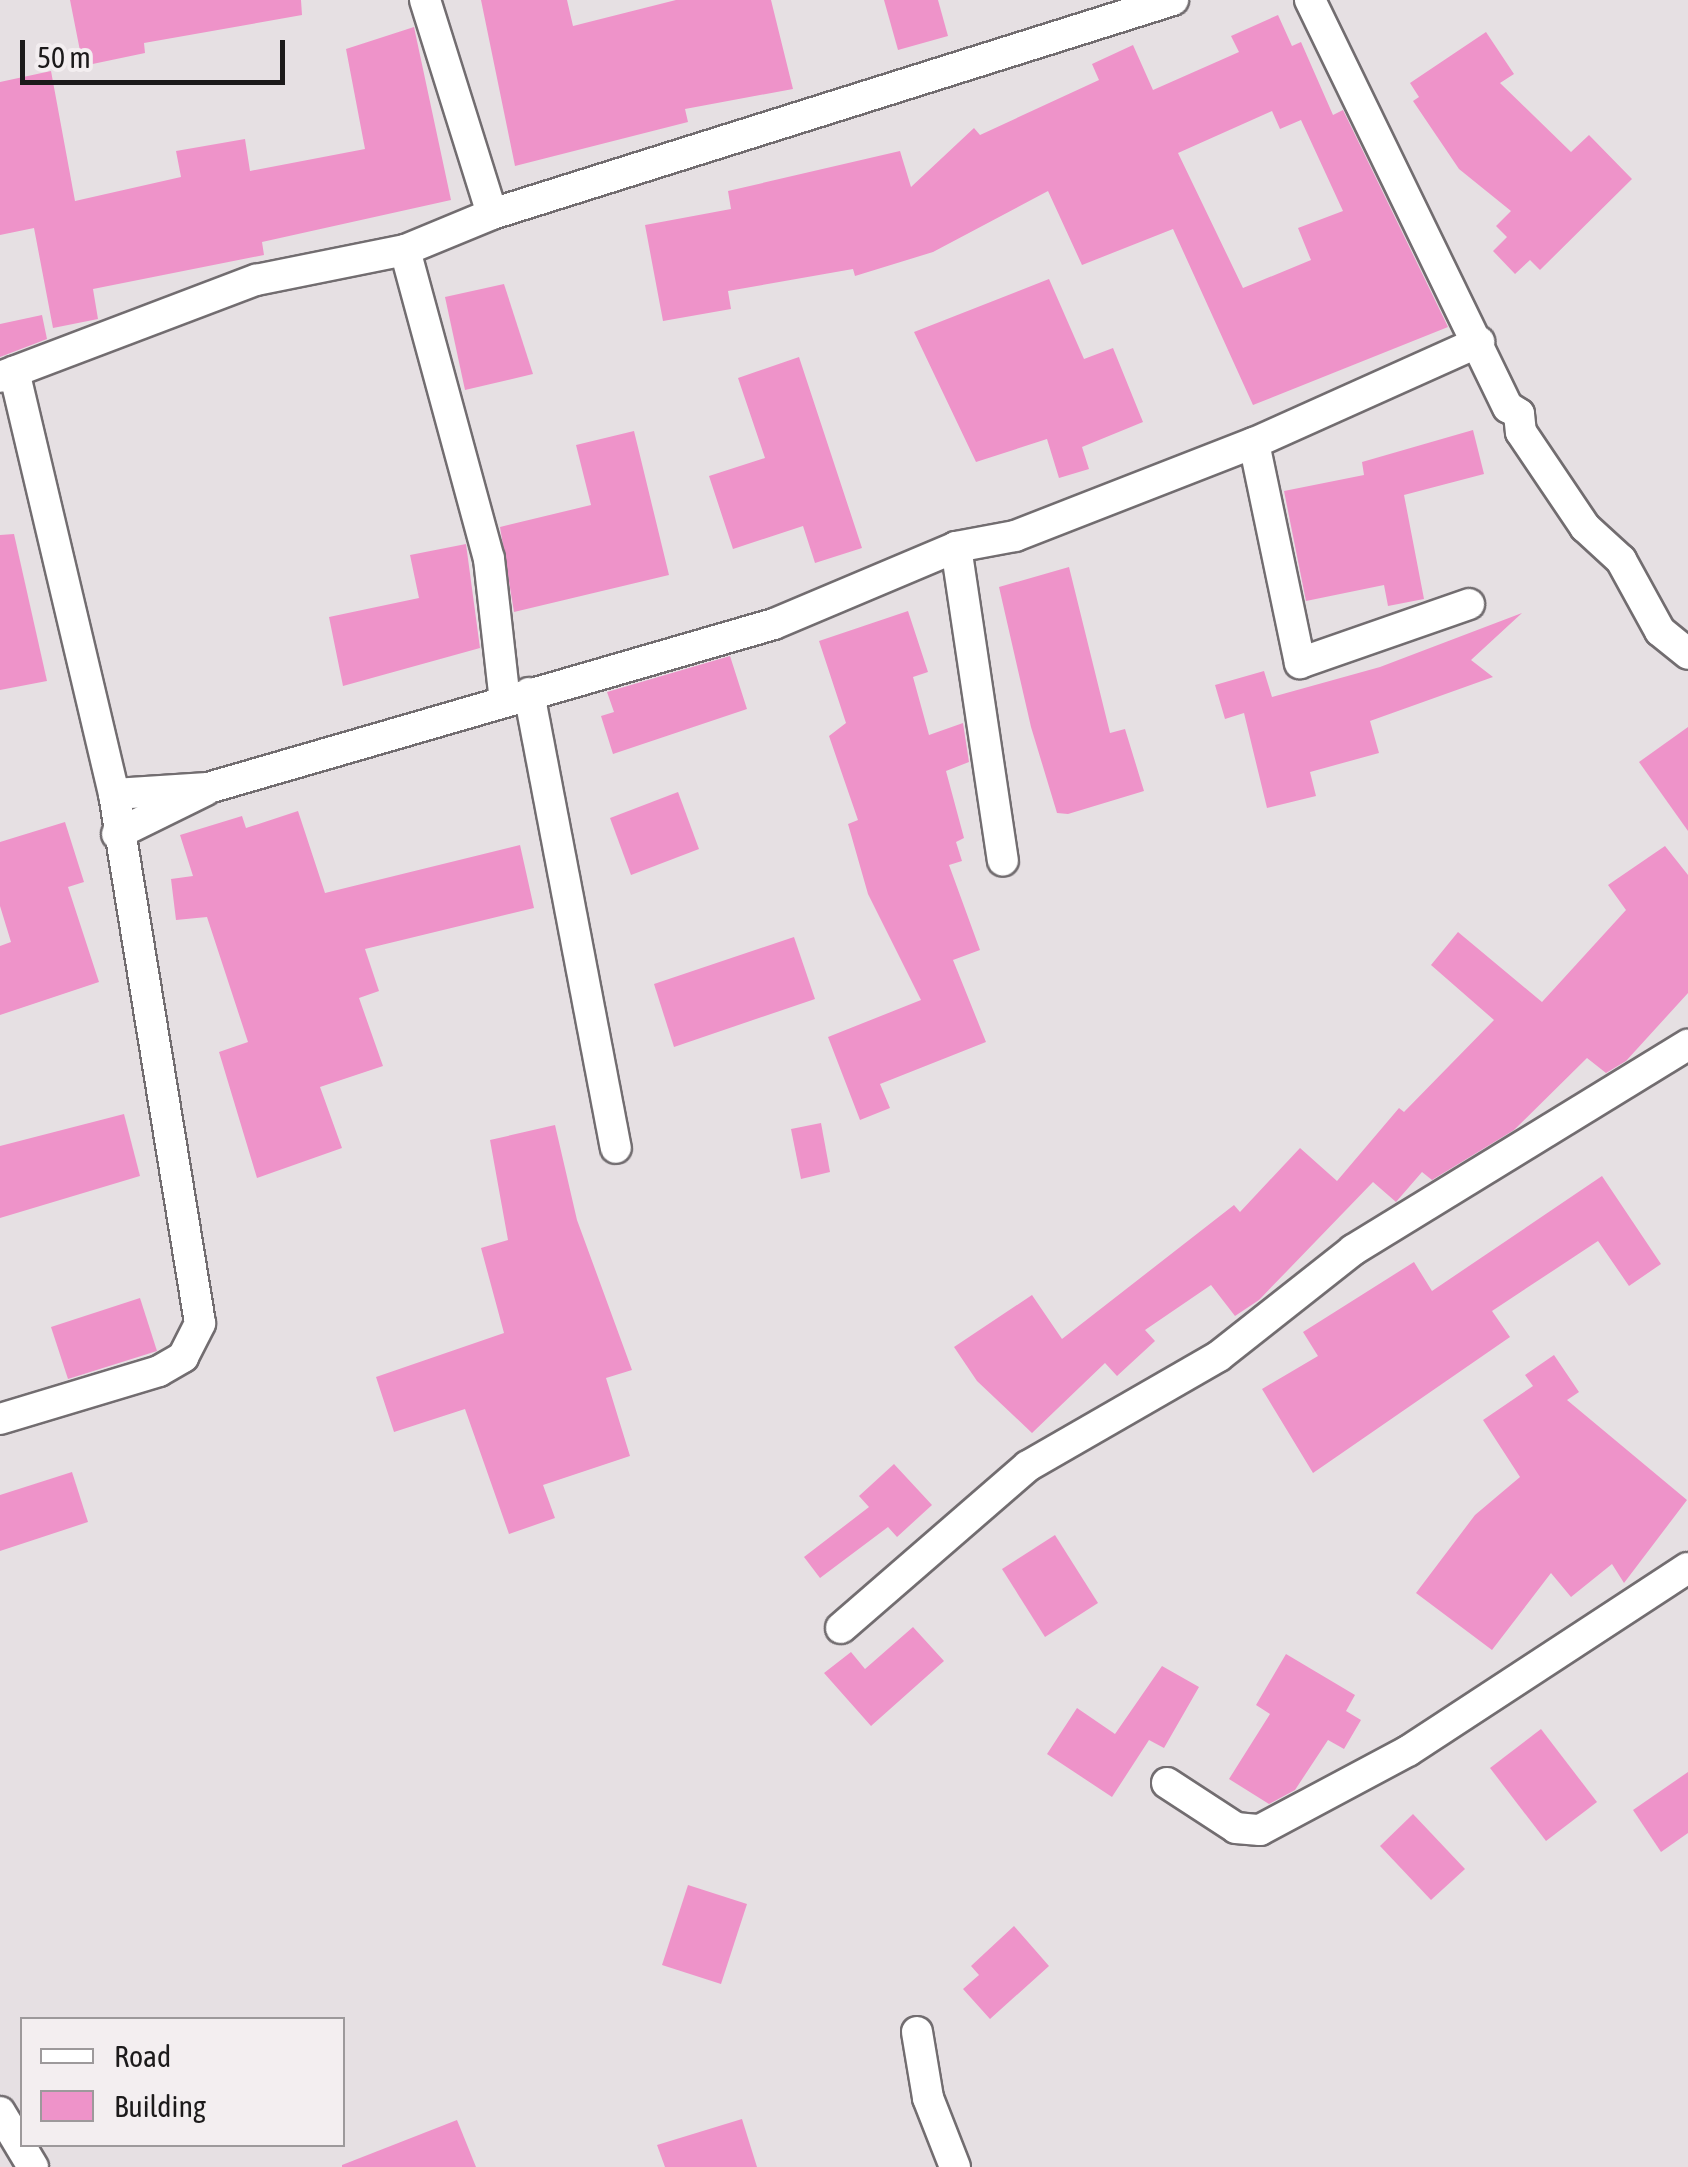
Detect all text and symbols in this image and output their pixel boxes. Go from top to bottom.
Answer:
scale bar [25,20,290,82]
text: 50 m [37,40,91,74]
legend [20,2017,345,2147]
text: Road [114,2039,171,2073]
text: Building [114,2089,206,2123]

